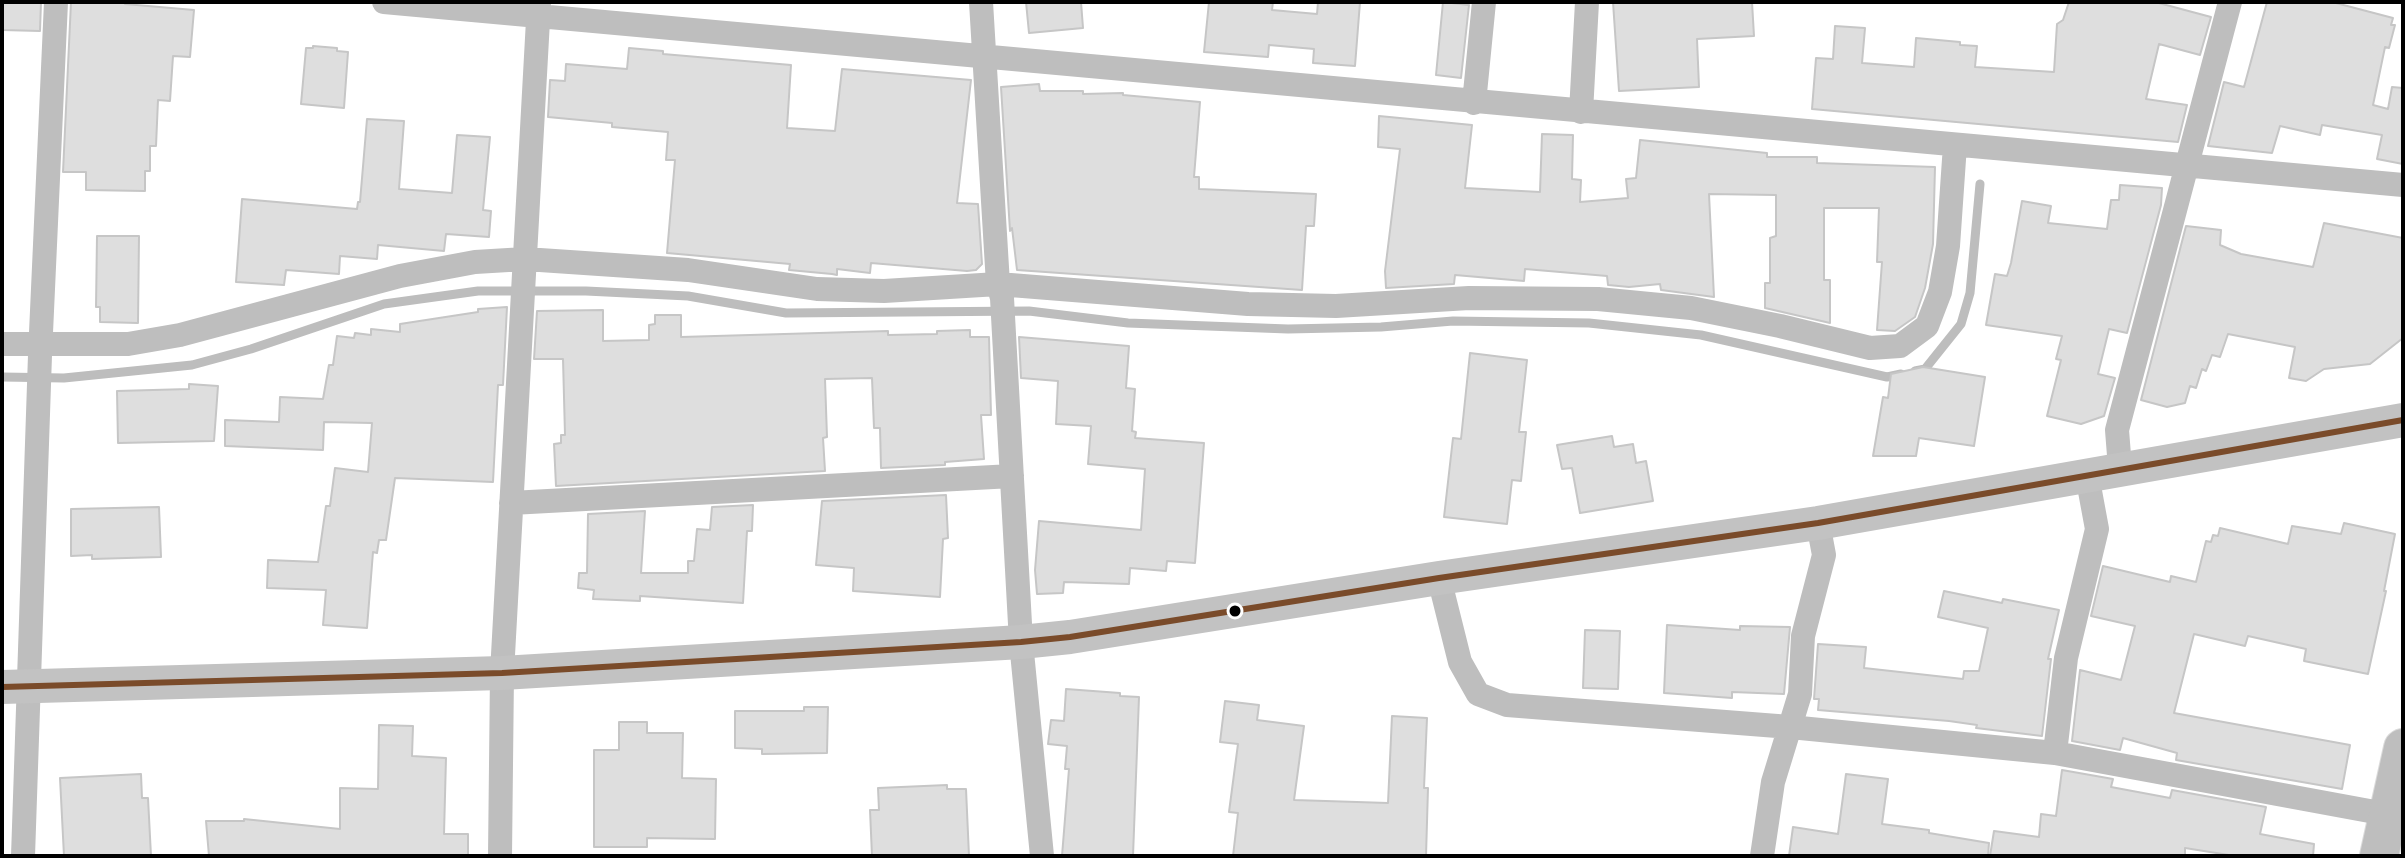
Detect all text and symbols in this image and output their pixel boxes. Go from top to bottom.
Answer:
unlabelled marker [1227,603,1243,619]

